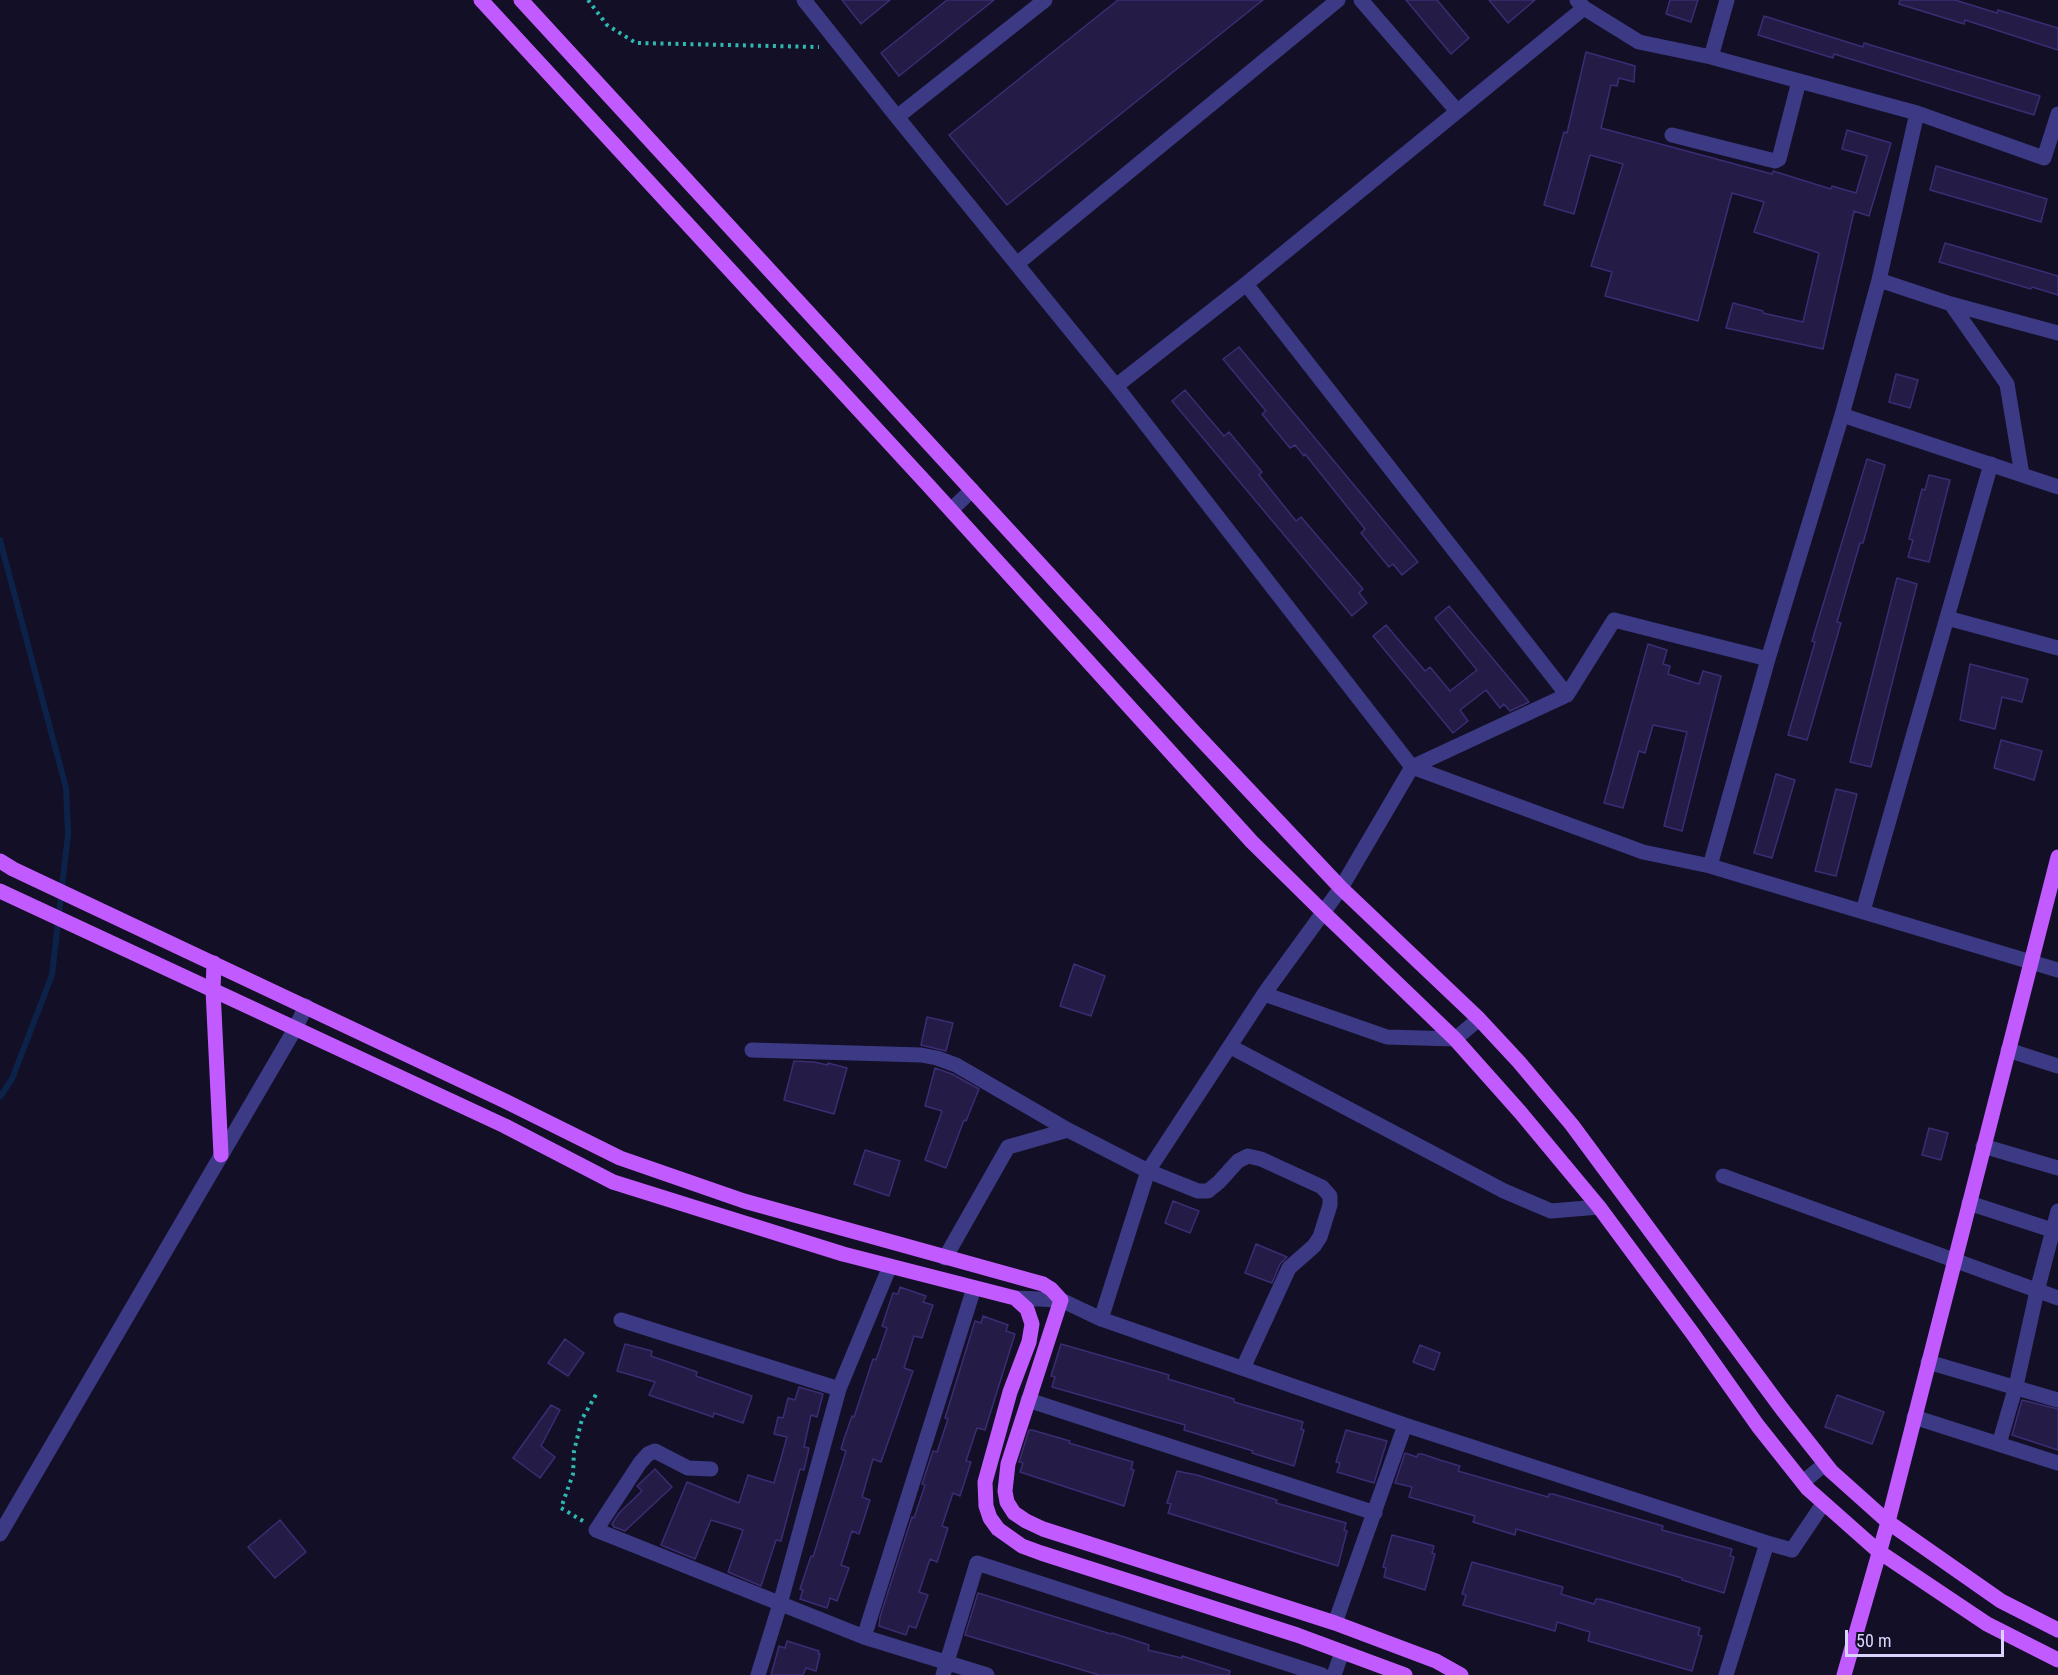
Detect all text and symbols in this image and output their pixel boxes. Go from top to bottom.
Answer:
scale bar [1848,1618,2007,1656]
text: 50 m [1856,1630,1891,1651]

